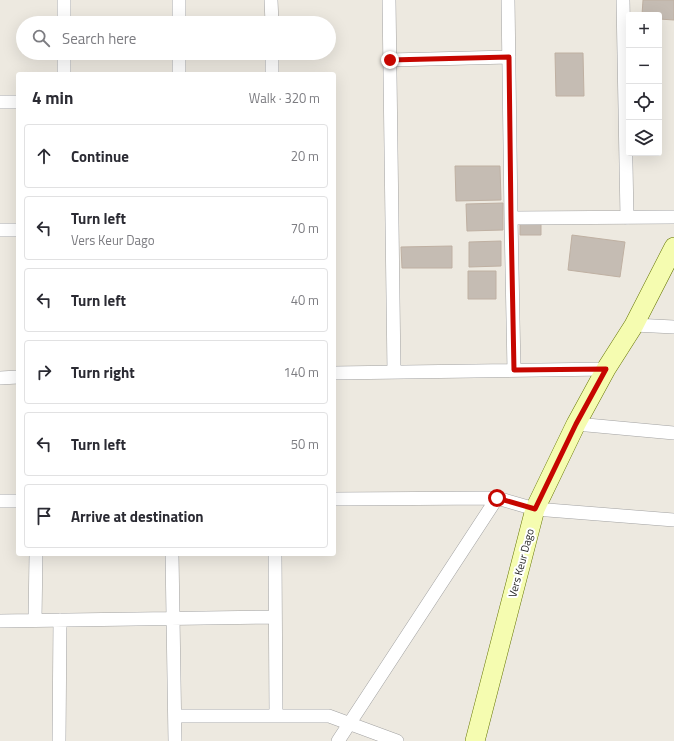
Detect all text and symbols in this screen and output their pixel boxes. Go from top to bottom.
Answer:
map controls [626,12,662,156]
button: + [626,12,662,48]
search box [16,16,336,60]
icon: search [30,27,52,49]
text: Search here [62,27,136,50]
button: − [626,48,662,84]
route end [381,51,399,69]
button: locate [626,84,662,120]
text: 4 min [32,85,73,111]
text: Walk · 320 m [249,88,320,108]
button: layers [626,120,662,156]
icon: ahead [33,145,55,167]
text: Continue [71,145,129,168]
text: 20 m [291,146,319,166]
text: Turn left [71,207,126,230]
icon: left [33,217,55,239]
text: 70 m [291,218,319,238]
text: Vers Keur Dago [71,230,155,250]
icon: left [33,289,55,311]
text: Turn left [71,289,126,312]
text: 40 m [291,290,319,310]
icon: right [33,361,55,383]
text: Turn right [71,361,135,384]
text: 140 m [283,362,319,382]
icon: left [33,433,55,455]
text: Turn left [71,433,126,456]
text: 50 m [291,434,319,454]
route start [488,489,506,507]
icon: arrive [33,505,55,527]
text: Arrive at destination [71,505,204,528]
street label: Vers Keur Dago [504,527,538,599]

